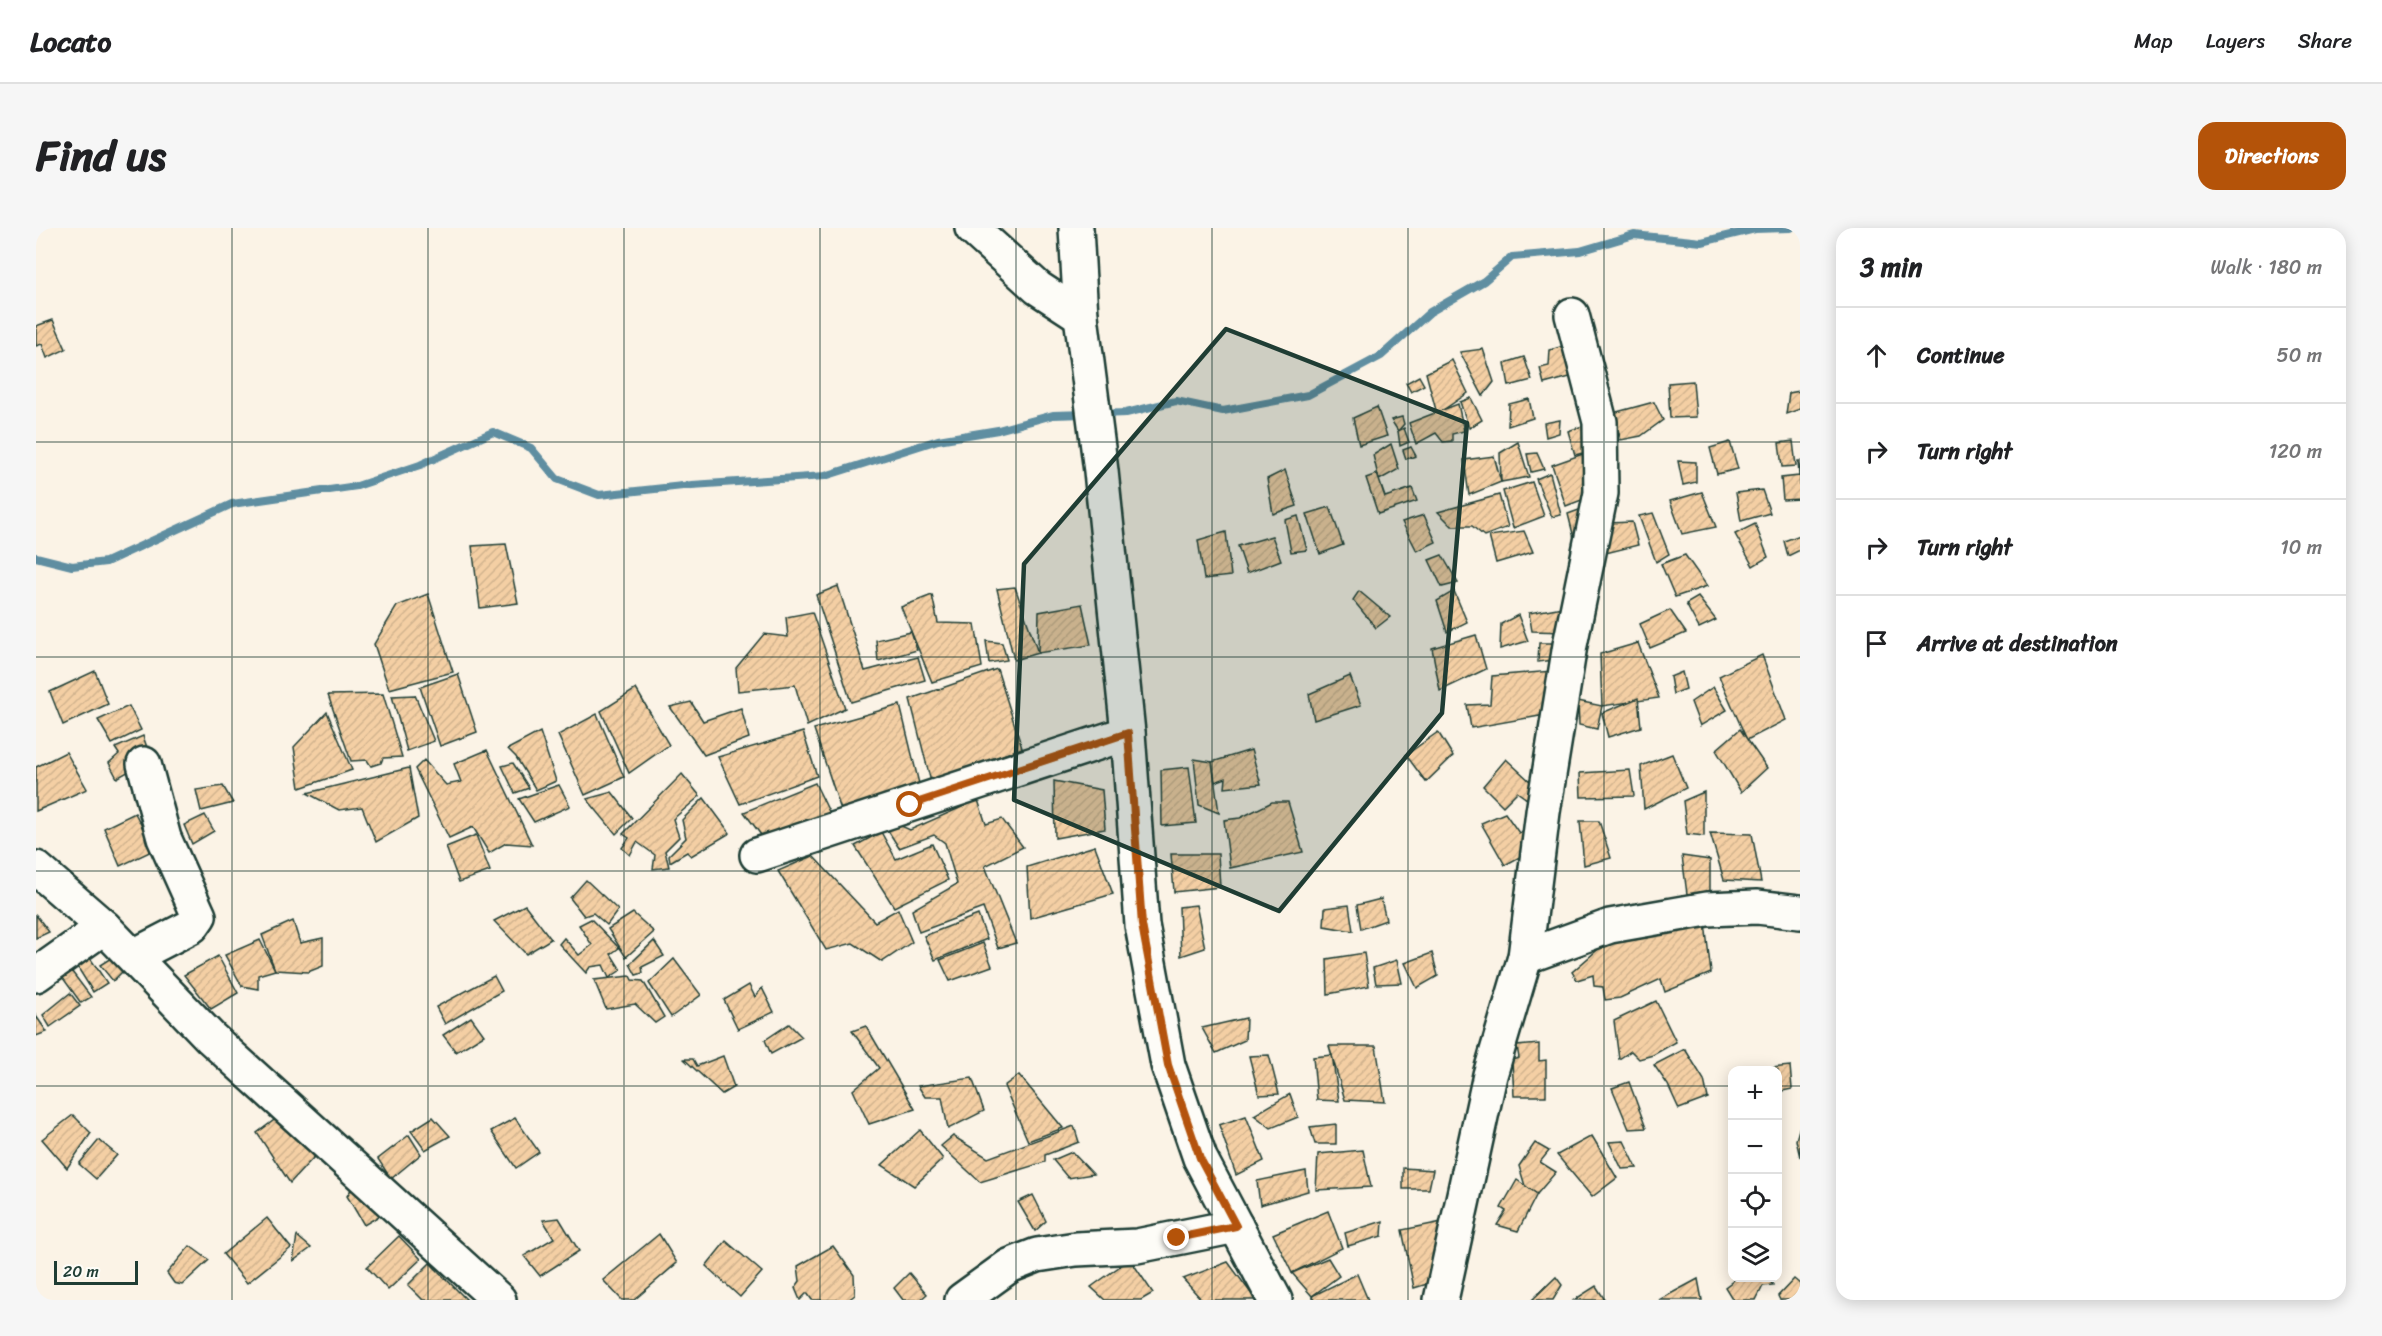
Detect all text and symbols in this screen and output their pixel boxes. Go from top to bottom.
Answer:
text: Locato [30,17,111,66]
text: Map [2134,22,2173,60]
text: Layers [2206,22,2265,60]
text: Share [2298,22,2352,60]
text: Find us [36,119,166,193]
button: Directions [2198,122,2346,190]
text: 3 min [1860,244,1922,290]
text: Walk · 180 m [2211,250,2322,285]
text: Continue [1917,336,2005,375]
text: 50 m [2277,338,2322,373]
icon: ahead [1860,339,1893,372]
text: Turn right [1917,432,2012,471]
text: 120 m [2269,434,2322,469]
icon: right [1860,435,1893,468]
text: Turn right [1917,528,2012,567]
text: 10 m [2280,530,2322,565]
icon: right [1860,531,1893,564]
text: Arrive at destination [1917,624,2118,663]
icon: arrive [1860,627,1893,660]
route start [896,791,922,817]
map controls [1728,1066,1782,1282]
button: + [1728,1066,1782,1120]
button: − [1728,1120,1782,1174]
button: locate [1728,1174,1782,1228]
route end [1163,1224,1189,1250]
button: layers [1728,1228,1782,1282]
text: 20 m [63,1257,99,1286]
scale bar [54,1258,138,1286]

